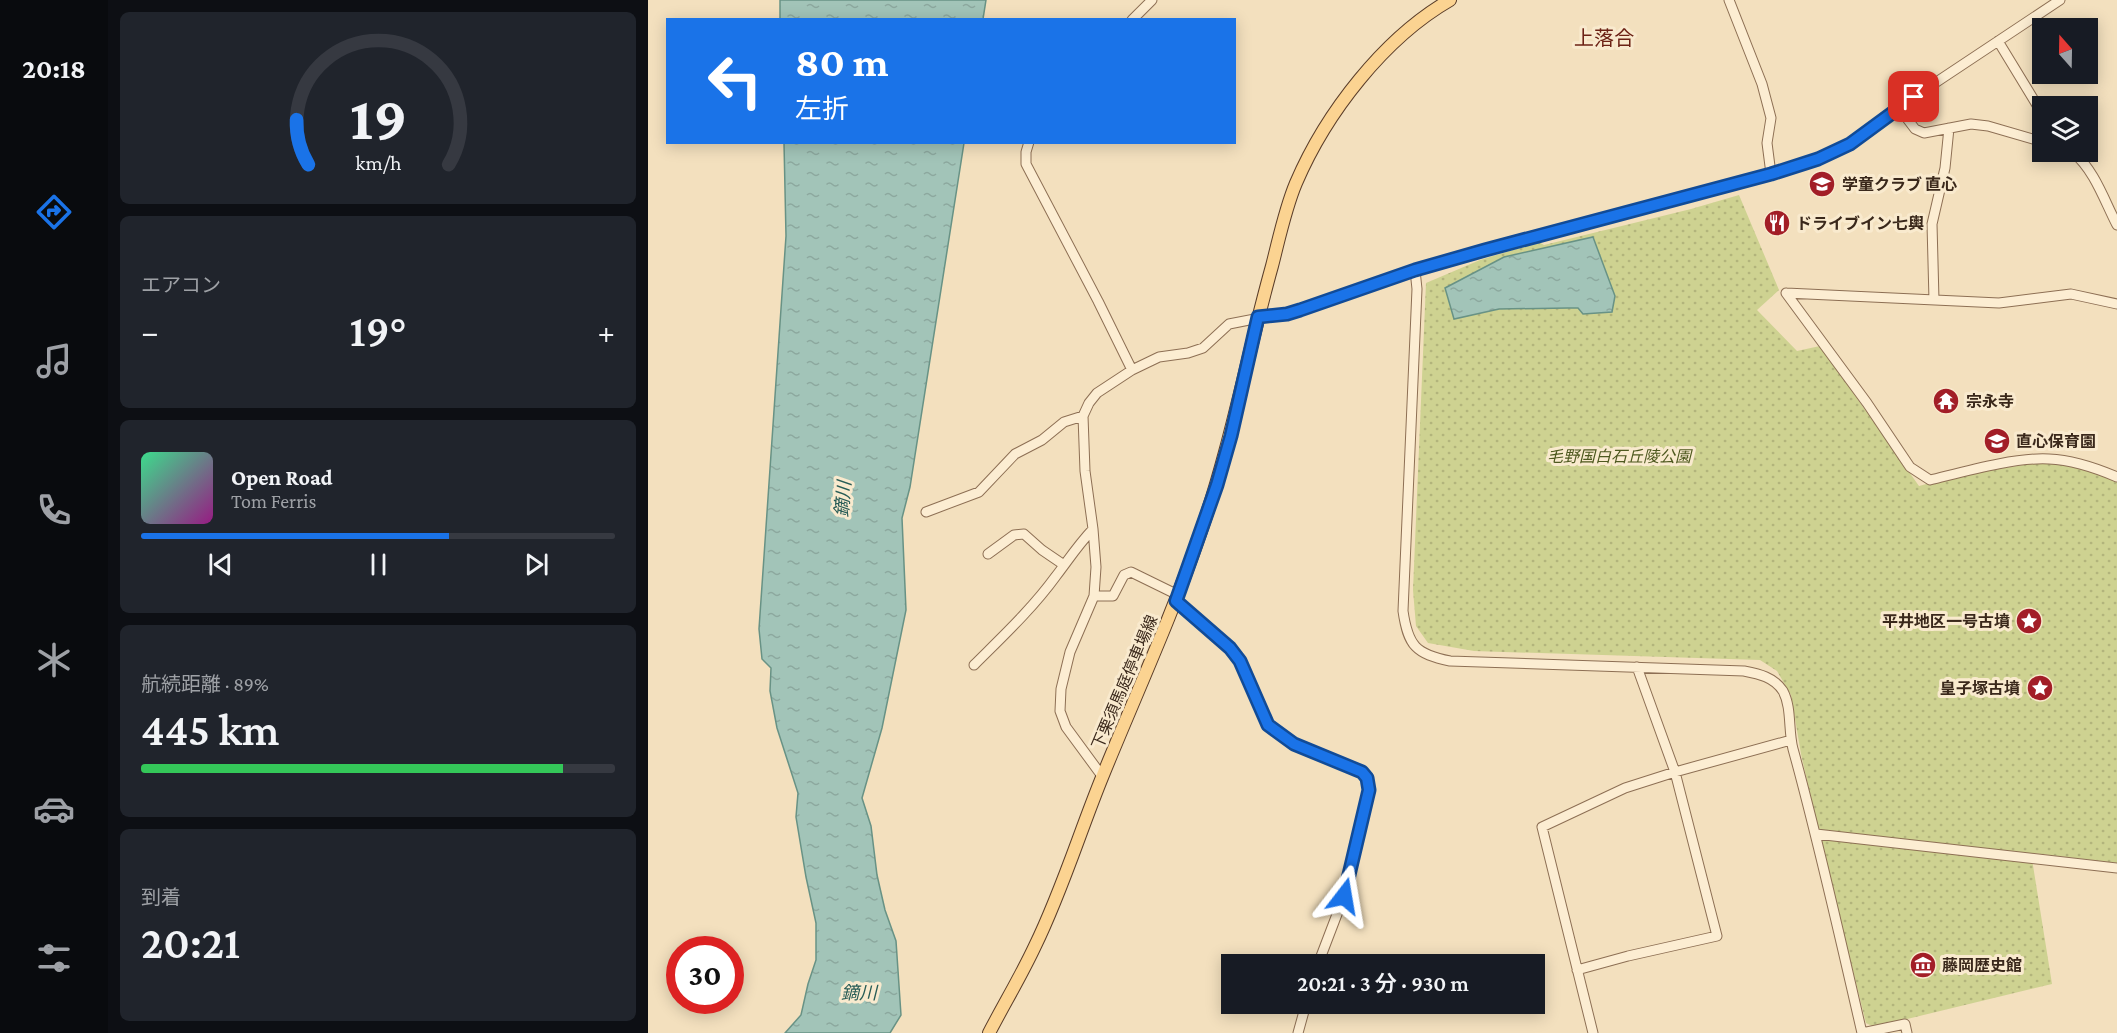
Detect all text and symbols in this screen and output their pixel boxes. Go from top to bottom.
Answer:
north arrow [2032,18,2098,84]
map controls [2032,18,2098,162]
district label: 上落合 [1574,27,1634,49]
text: 80 m [795,38,889,85]
icon: left [696,42,774,120]
text: 20:18 [22,54,86,84]
pin [1888,71,1939,122]
icon: arrive [1897,80,1930,113]
text: 19 [349,83,407,152]
text: 左折 [795,94,849,124]
button: layers [2032,96,2098,162]
text: km/h [355,151,402,175]
school or university icon: 学童クラブ 直心 [1807,169,1837,199]
place label: 学童クラブ 直心 [1842,175,1957,193]
icon: directions [33,191,75,233]
restaurant icon: ドライブイン七輿 [1762,208,1792,238]
place label: ドライブイン七輿 [1796,215,1924,232]
text: エアコン [141,274,221,296]
text: 19° [350,306,406,356]
text: − [141,313,158,350]
text: + [598,313,615,350]
icon: music [33,340,75,382]
temple icon: 宗永寺 [1931,386,1961,416]
place label: 宗永寺 [1966,393,2014,410]
school or university icon: 直心保育園 [1982,426,2012,456]
place label: 直心保育園 [2016,432,2096,450]
park label: 毛野国白石丘陵公園 [1547,448,1693,465]
text: Open Road [231,465,333,490]
water label: 鏑川 [831,478,855,518]
icon: phone [33,489,75,531]
text: Tom Ferris [231,490,316,512]
icon: previous [204,548,237,581]
icon: pause [362,548,395,581]
icon: next [520,548,553,581]
place icon: 平井地区一号古墳 [2014,606,2044,636]
place label: 平井地区一号古墳 [1882,612,2010,630]
street label: 下栗須馬庭停車場線 [1089,613,1160,752]
icon: climate [33,639,75,681]
text: 航続距離 · 89% [141,673,269,695]
place icon: 皇子塚古墳 [2025,673,2055,703]
place label: 皇子塚古墳 [1940,679,2020,697]
text: 445 km [141,705,279,755]
icon: car [33,788,75,830]
position arrow [1312,864,1376,928]
text: 到着 [141,886,181,908]
text: 20:21 [141,918,240,968]
speed limit sign: 30 [666,936,744,1014]
icon: filters [33,937,75,979]
museum icon: 藤岡歴史館 [1908,950,1938,980]
place label: 藤岡歴史館 [1942,957,2022,974]
text: 20:21 · 3 分 · 930 m [1297,971,1469,996]
water label: 鏑川 [841,983,879,1003]

